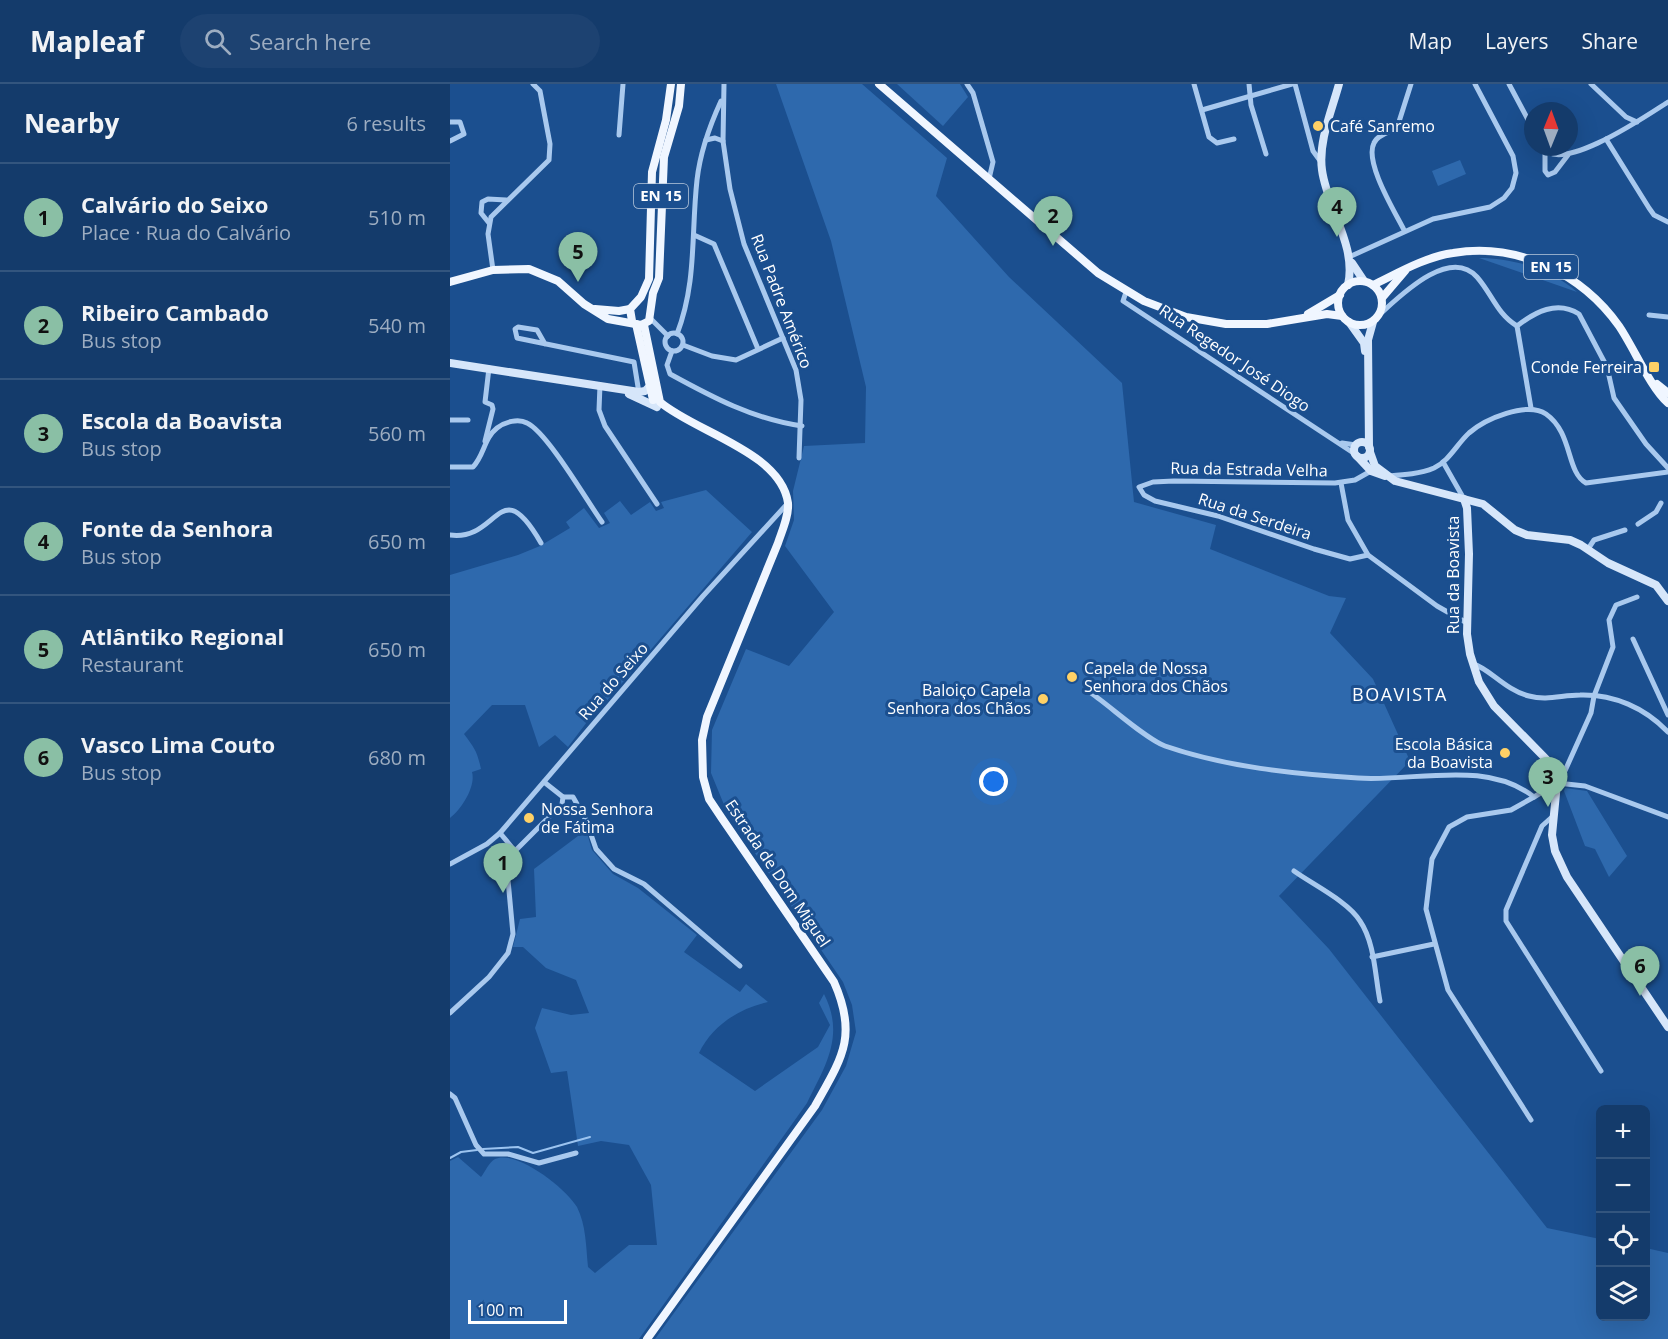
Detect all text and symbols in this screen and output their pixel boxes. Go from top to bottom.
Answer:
search box [180,14,600,68]
text: Mapleaf [30,22,144,60]
icon: search [201,25,234,58]
text: Search here [249,26,371,56]
text: Map [1409,27,1452,55]
text: Layers [1485,27,1549,55]
text: Share [1582,27,1638,55]
north arrow [1524,102,1578,156]
text: Nearby [24,105,119,141]
text: 6 results [346,110,426,137]
place label: Café Sanremo [1330,115,1435,137]
marker: Café Sanremo [1311,119,1325,133]
road number: EN 15 [634,184,688,208]
pin: 4 [1318,188,1356,237]
text: Calvário do Seixo [81,189,268,219]
pin: 2 [1034,196,1072,246]
text: 1 [38,204,49,231]
text: 510 m [368,204,426,231]
text: Place · Rua do Calvário [81,219,291,246]
street label: Rua Padre Américo [746,231,818,371]
pin: 5 [558,232,598,282]
road number: EN 15 [1524,255,1578,279]
text: Ribeiro Cambado [81,297,269,327]
street label: Rua Regedor José Diogo [1155,299,1315,417]
text: 2 [38,312,49,339]
text: 540 m [368,312,426,339]
text: Bus stop [81,327,162,354]
place label: Conde Ferreira [1531,356,1642,378]
marker: Conde Ferreira [1647,360,1661,374]
text: Escola da Boavista [81,405,283,435]
text: 3 [38,420,49,447]
text: 560 m [368,420,426,447]
text: Bus stop [81,435,162,462]
street label: Rua da Estrada Velha [1170,457,1328,481]
street label: Rua da Serdeira [1195,487,1315,545]
text: Fonte da Senhora [81,513,273,543]
street label: Rua da Boavista [1442,516,1464,634]
text: 4 [38,528,49,555]
text: 650 m [368,528,426,555]
text: Bus stop [81,543,162,570]
text: Atlântiko Regional [81,621,284,651]
text: 5 [38,636,49,663]
text: 650 m [368,636,426,663]
street label: Rua do Seixo [573,638,653,724]
text: Restaurant [81,651,183,678]
place label: Capela de Nossa Senhora dos Chãos [1084,657,1228,697]
marker: Capela de Nossa Senhora dos Chãos [1065,670,1079,684]
place label: Baloiço Capela Senhora dos Chãos [887,679,1031,719]
district label: BOAVISTA [1352,682,1448,706]
marker: Baloiço Capela Senhora dos Chãos [1036,692,1050,706]
text: Vasco Lima Couto [81,729,275,759]
place label: Escola Básica da Boavista [1395,733,1493,773]
text: 6 [38,744,49,771]
text: 680 m [368,744,426,771]
marker: Escola Básica da Boavista [1498,746,1512,760]
pin: 3 [1528,758,1568,807]
text: Bus stop [81,759,162,786]
your location [979,767,1008,796]
street label: Estrada de Dom Miguel [720,795,836,951]
place label: Nossa Senhora de Fátima [541,798,653,838]
marker: Nossa Senhora de Fátima [522,811,536,825]
pin: 1 [484,844,522,893]
pin: 6 [1620,946,1660,996]
map controls [1596,1105,1650,1321]
button: + [1596,1105,1650,1159]
button: − [1596,1159,1650,1213]
button: locate [1596,1213,1650,1267]
button: layers [1596,1267,1650,1321]
scale bar [468,1297,567,1324]
text: 100 m [477,1299,523,1321]

